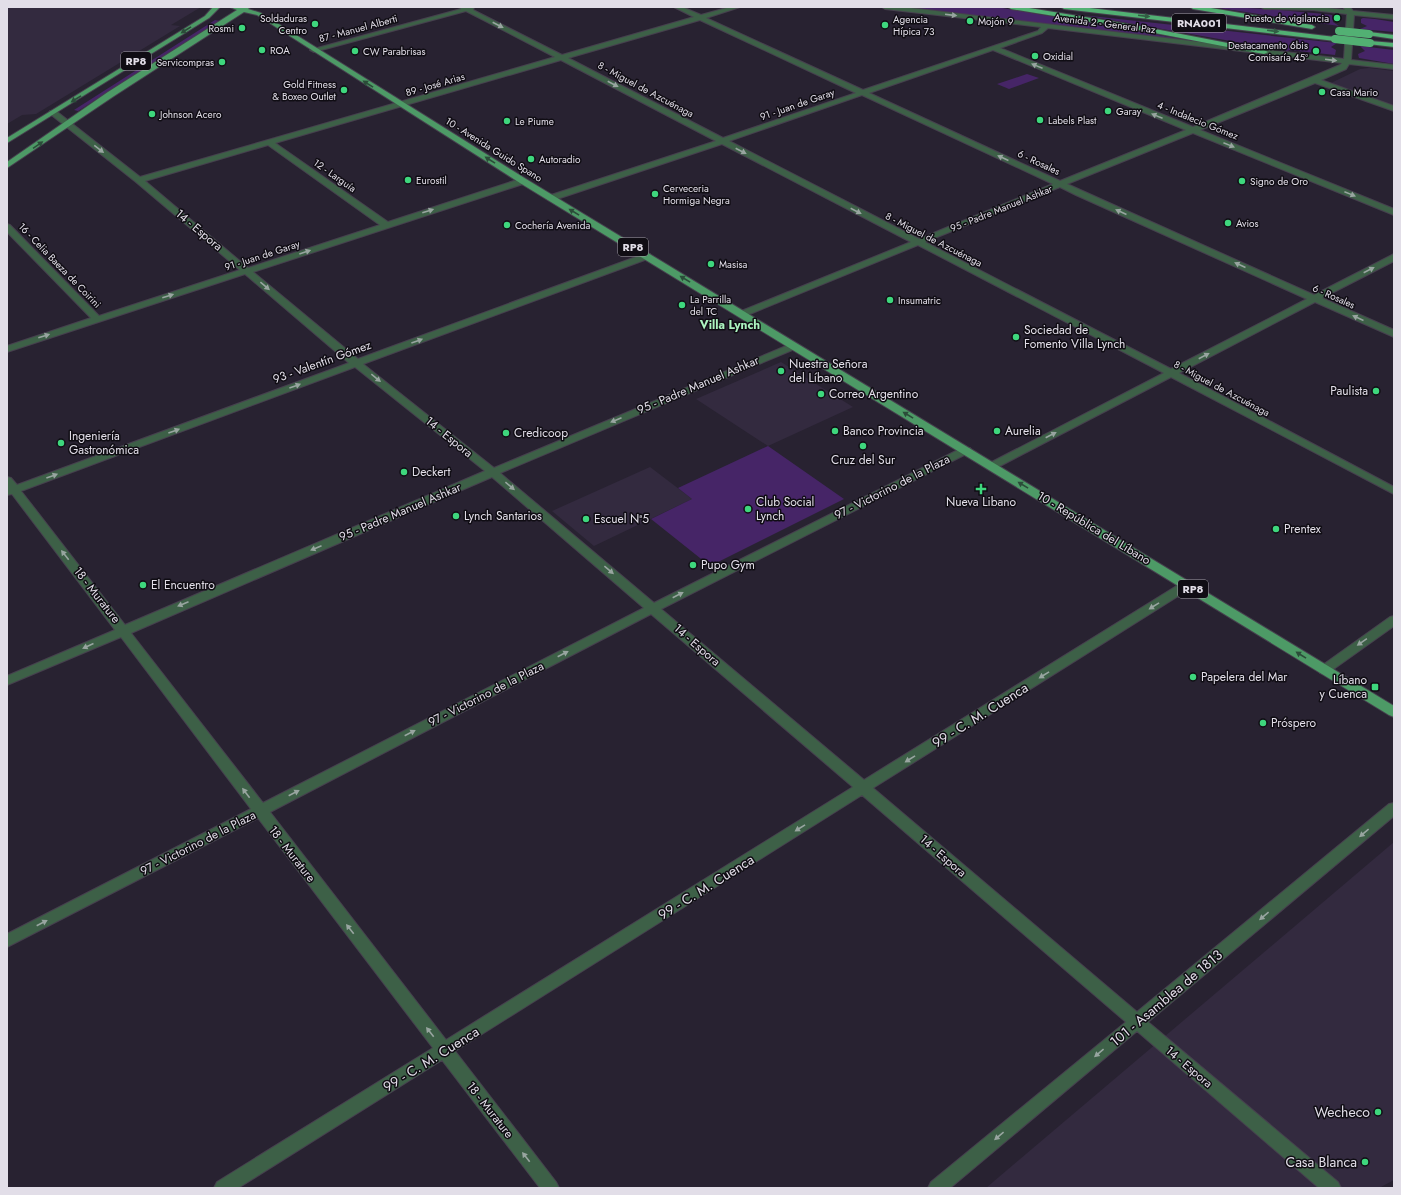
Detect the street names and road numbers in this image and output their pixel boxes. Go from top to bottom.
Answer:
street label: Avenida 2 - General Paz [1053,10,1157,37]
street label: 87 - Manuel Alberti [317,11,399,46]
road number: RNA001 [1172,14,1226,32]
road number: RP8 [121,52,151,70]
street label: 8 - Miguel de Azcuénaga [595,58,697,121]
street label: 89 - José Arias [404,69,466,100]
street label: 91 - Juan de Garay [758,84,837,124]
street label: 4 - Indalecio Gómez [1155,97,1241,144]
street label: 10 - Avenida Guido Spano [442,113,546,186]
street label: 6 - Rosales [1015,146,1062,179]
street label: 12 - Larguía [310,155,359,196]
street label: 95 - Padre Manuel Ashkar [948,181,1055,236]
street label: 14 - Espora [171,205,227,255]
street label: 8 - Miguel de Azcuénaga [883,209,985,270]
street label: 16 - Celia Baeza de Coirini [15,219,104,311]
street label: 91 - Juan de Garay [223,236,302,275]
road number: RP8 [618,238,648,256]
street label: 6 - Rosales [1310,280,1358,313]
street label: 93 - Valentín Gómez [270,336,374,388]
street label: 95 - Padre Manuel Ashkar [634,351,763,419]
street label: 8 - Miguel de Azcuénaga [1171,357,1273,420]
street label: 14 - Espora [421,412,477,462]
street label: 97 - Victorino de la Plaza [831,450,953,524]
street label: 95 - Padre Manuel Ashkar [336,478,465,546]
street label: 10 - República del Líbano [1034,487,1155,569]
street label: 18 - Murature [69,563,125,627]
road number: RP8 [1178,580,1208,598]
street label: 14 - Espora [670,620,725,671]
street label: 97 - Victorino de la Plaza [425,657,547,731]
street label: 99 - C. M. Cuenca [928,677,1032,753]
street label: 97 - Victorino de la Plaza [137,806,259,880]
street label: 18 - Murature [264,822,320,886]
street label: 14 - Espora [916,831,971,882]
street label: 99 - C. M. Cuenca [654,849,758,925]
street label: 101 - Asamblea de 1813 [1105,945,1227,1051]
street label: 99 - C. M. Cuenca [379,1021,483,1097]
street label: 14 - Espora [1161,1042,1217,1092]
street label: 18 - Murature [462,1078,518,1142]

